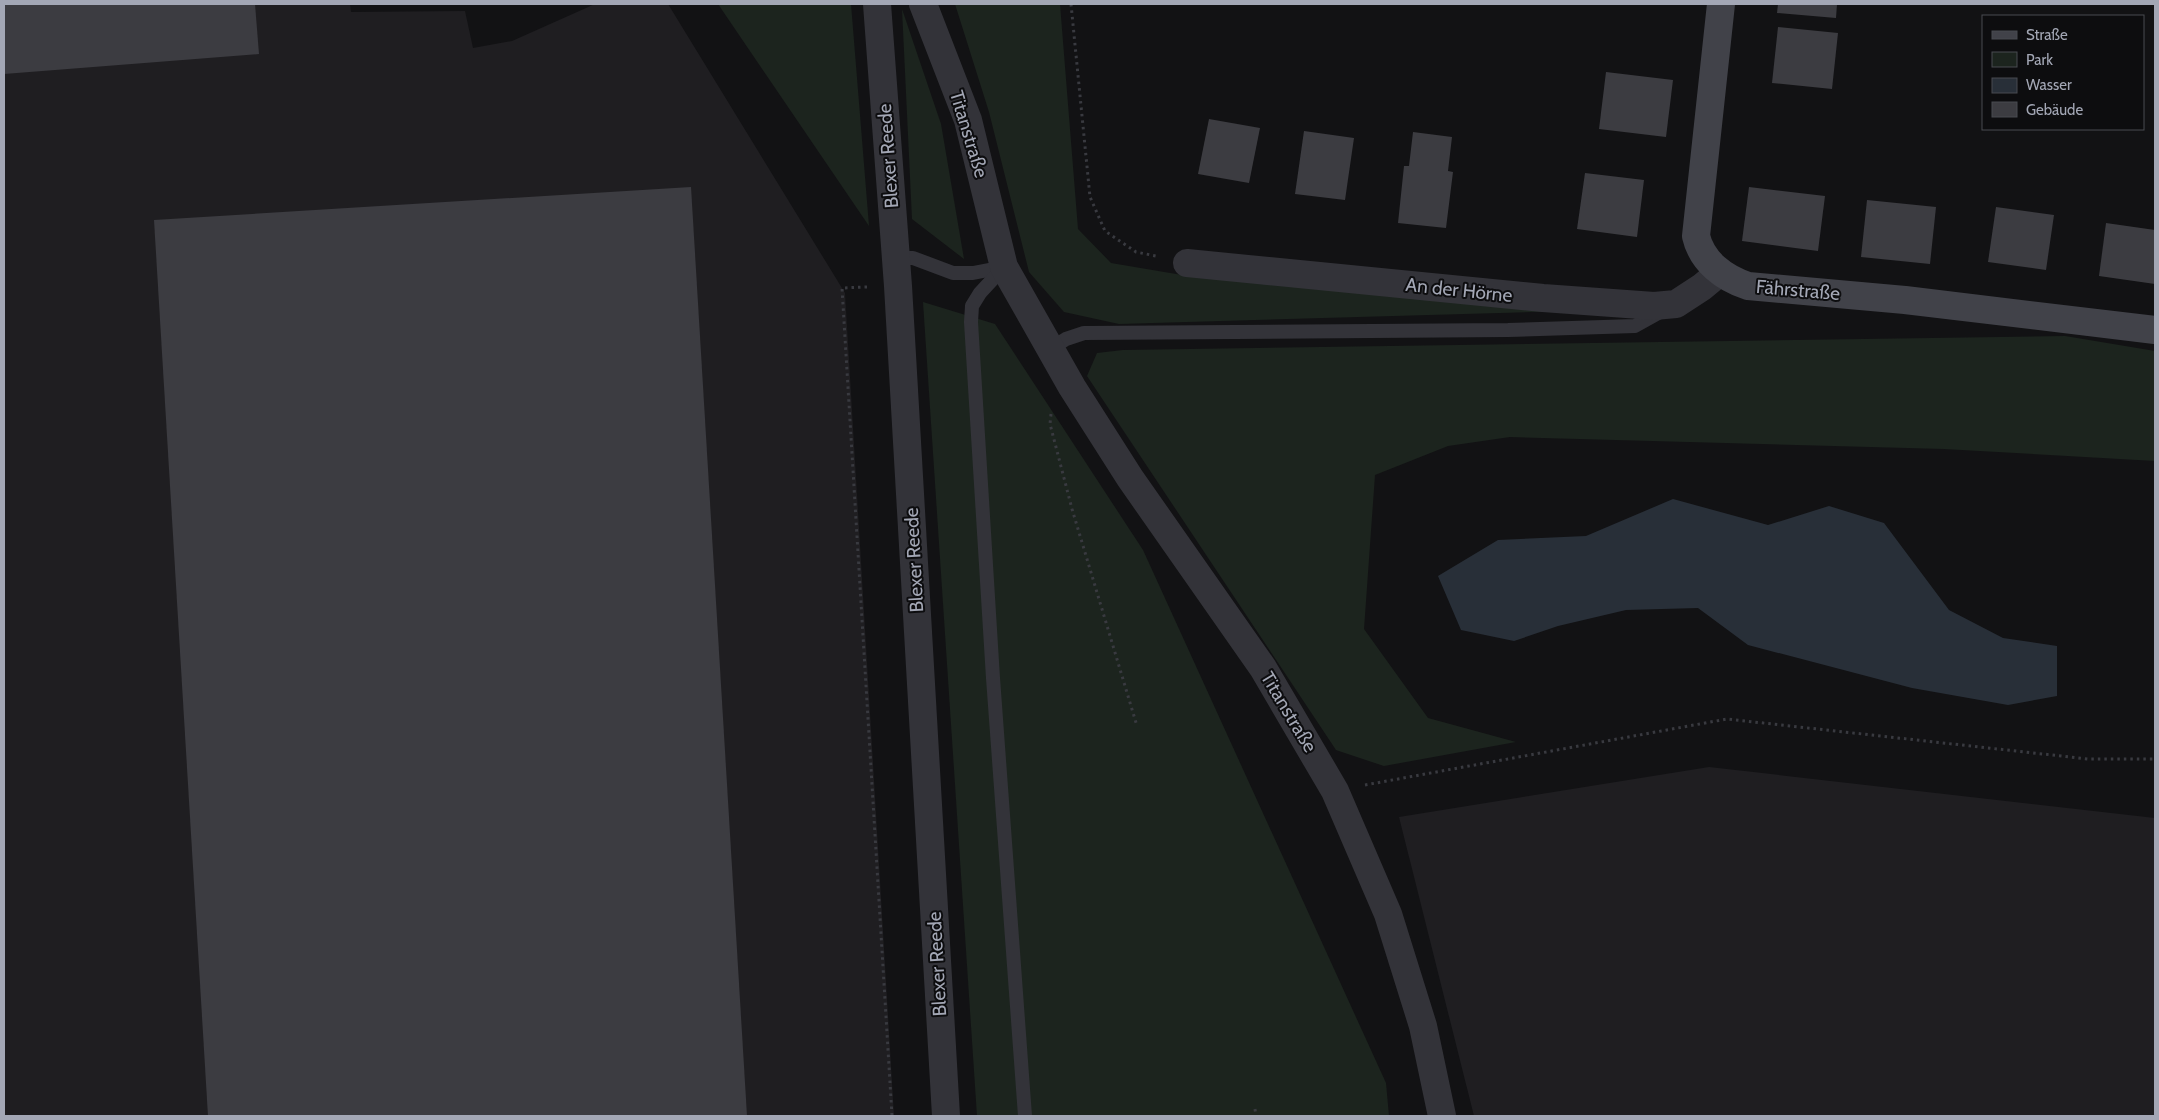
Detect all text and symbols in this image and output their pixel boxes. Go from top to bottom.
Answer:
legend [1982,15,2144,130]
text: Straße [2026,26,2068,44]
text: Park [2026,51,2053,69]
text: Wasser [2026,76,2072,94]
street label: Titanstraße [945,88,993,181]
text: Gebäude [2026,101,2083,119]
street label: Blexer Reede [873,103,903,209]
street label: An der Hörne [1405,273,1514,307]
street label: Fährstraße [1755,275,1841,305]
street label: Blexer Reede [900,507,928,613]
street label: Titanstraße [1256,668,1322,757]
street label: Blexer Reede [923,911,951,1017]

